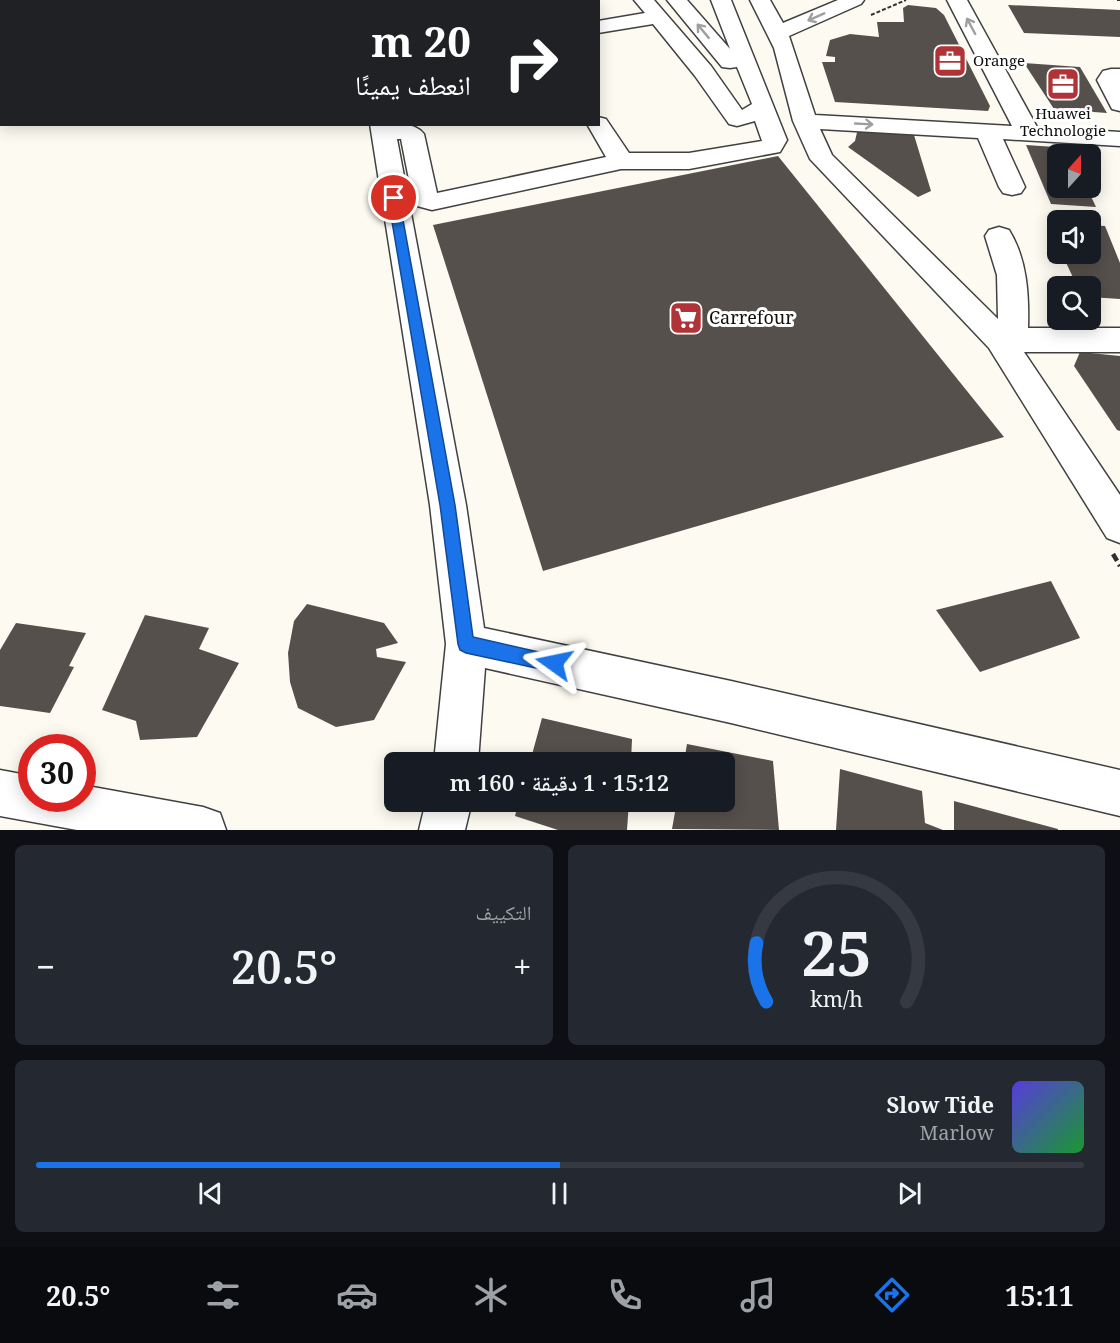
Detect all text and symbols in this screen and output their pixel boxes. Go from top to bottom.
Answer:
text: 20 m [371,12,471,69]
one-way arrow [807,12,825,23]
one-way arrow [965,18,977,35]
one-way arrow [697,23,710,39]
icon: right [492,24,570,102]
office icon: Orange [932,43,968,79]
place label: Orange [973,50,1025,70]
text: انعطف يمينًا [355,66,471,103]
office icon: Huawei Technologie [1045,66,1081,102]
place label: Huawei Technologie [1020,103,1106,140]
one-way arrow [853,119,873,130]
north arrow [1047,144,1101,198]
map controls [1047,144,1101,330]
pin [368,172,419,223]
icon: arrive [377,181,410,214]
button: sound [1047,210,1101,264]
button: search [1047,276,1101,330]
supermarket icon: Carrefour [668,300,704,336]
place label: Carrefour [709,305,794,329]
position arrow [522,631,586,695]
speed limit sign: 30 [18,734,96,812]
text: 15:12 · 1 دقيقة · 160 m [450,767,669,797]
text: التكييف [475,899,532,926]
text: 25 [801,909,872,994]
text: 20.5° [231,936,337,997]
text: − [36,944,55,989]
text: + [513,944,531,989]
text: km/h [810,984,863,1013]
text: Slow Tide [886,1089,994,1119]
text: Marlow [920,1119,994,1146]
icon: previous [194,1177,227,1210]
icon: pause [543,1177,576,1210]
icon: next [893,1177,926,1210]
icon: filters [202,1274,244,1316]
icon: car [336,1274,378,1316]
icon: climate [470,1274,512,1316]
icon: phone [604,1274,646,1316]
icon: music [737,1274,779,1316]
icon: directions [871,1274,913,1316]
text: 20.5° [46,1277,110,1314]
text: 15:11 [1005,1277,1074,1314]

